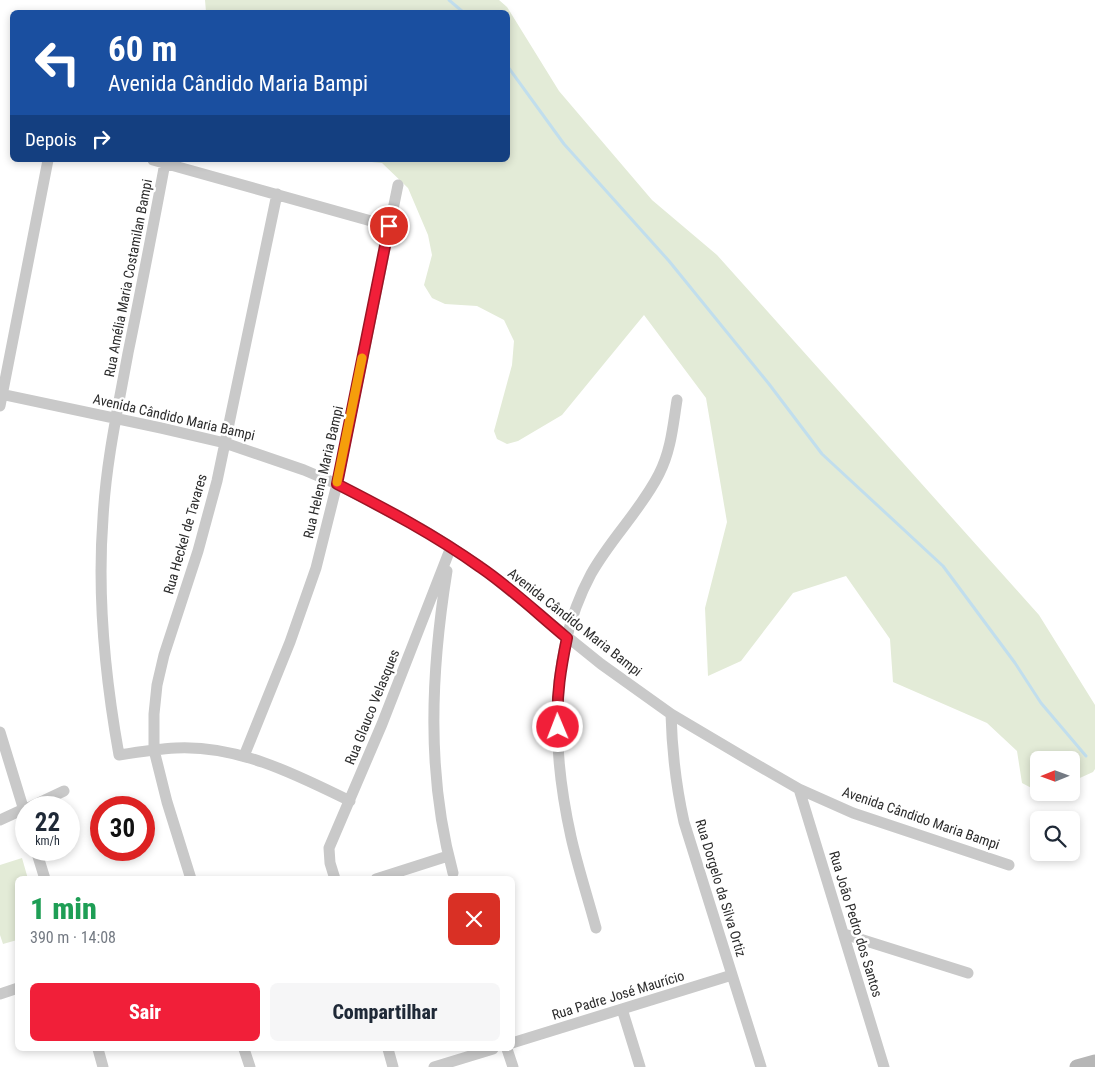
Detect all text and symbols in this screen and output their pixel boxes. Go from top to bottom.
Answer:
text: 60 m [108,29,177,70]
icon: left [25,30,90,95]
text: Avenida Cândido Maria Bampi [108,71,368,96]
icon: right [87,125,115,153]
text: Depois [25,128,77,151]
street label: Rua Amélia Maria Costamilan Bampi [101,178,155,378]
pin [368,205,410,247]
icon: arrive [375,212,403,240]
street label: Avenida Cândido Maria Bampi [92,391,256,443]
street label: Rua Helena Maria Bampi [300,404,346,540]
street label: Rua Heckel de Tavares [160,472,210,596]
street label: Avenida Cândido Maria Bampi [505,565,645,679]
street label: Rua Glauco Velasques [342,647,402,767]
position arrow [531,700,583,752]
north arrow [1030,751,1080,801]
map controls [1030,751,1080,861]
street label: Avenida Cândido Maria Bampi [840,783,1002,853]
speed limit sign: 30 [90,796,155,861]
text: 22 [35,808,60,837]
button: search [1030,811,1080,861]
street label: Rua Dorgelo da Silva Ortiz [692,817,750,959]
text: km/h [35,834,60,848]
street label: Rua João Pedro dos Santos [826,849,886,999]
text: 1 min [30,891,97,926]
button: close [448,893,500,945]
text: 390 m · 14:08 [30,928,116,947]
street label: Rua Padre José Maurício [550,967,686,1023]
button: Sair [30,983,260,1041]
button: Compartilhar [270,983,500,1041]

